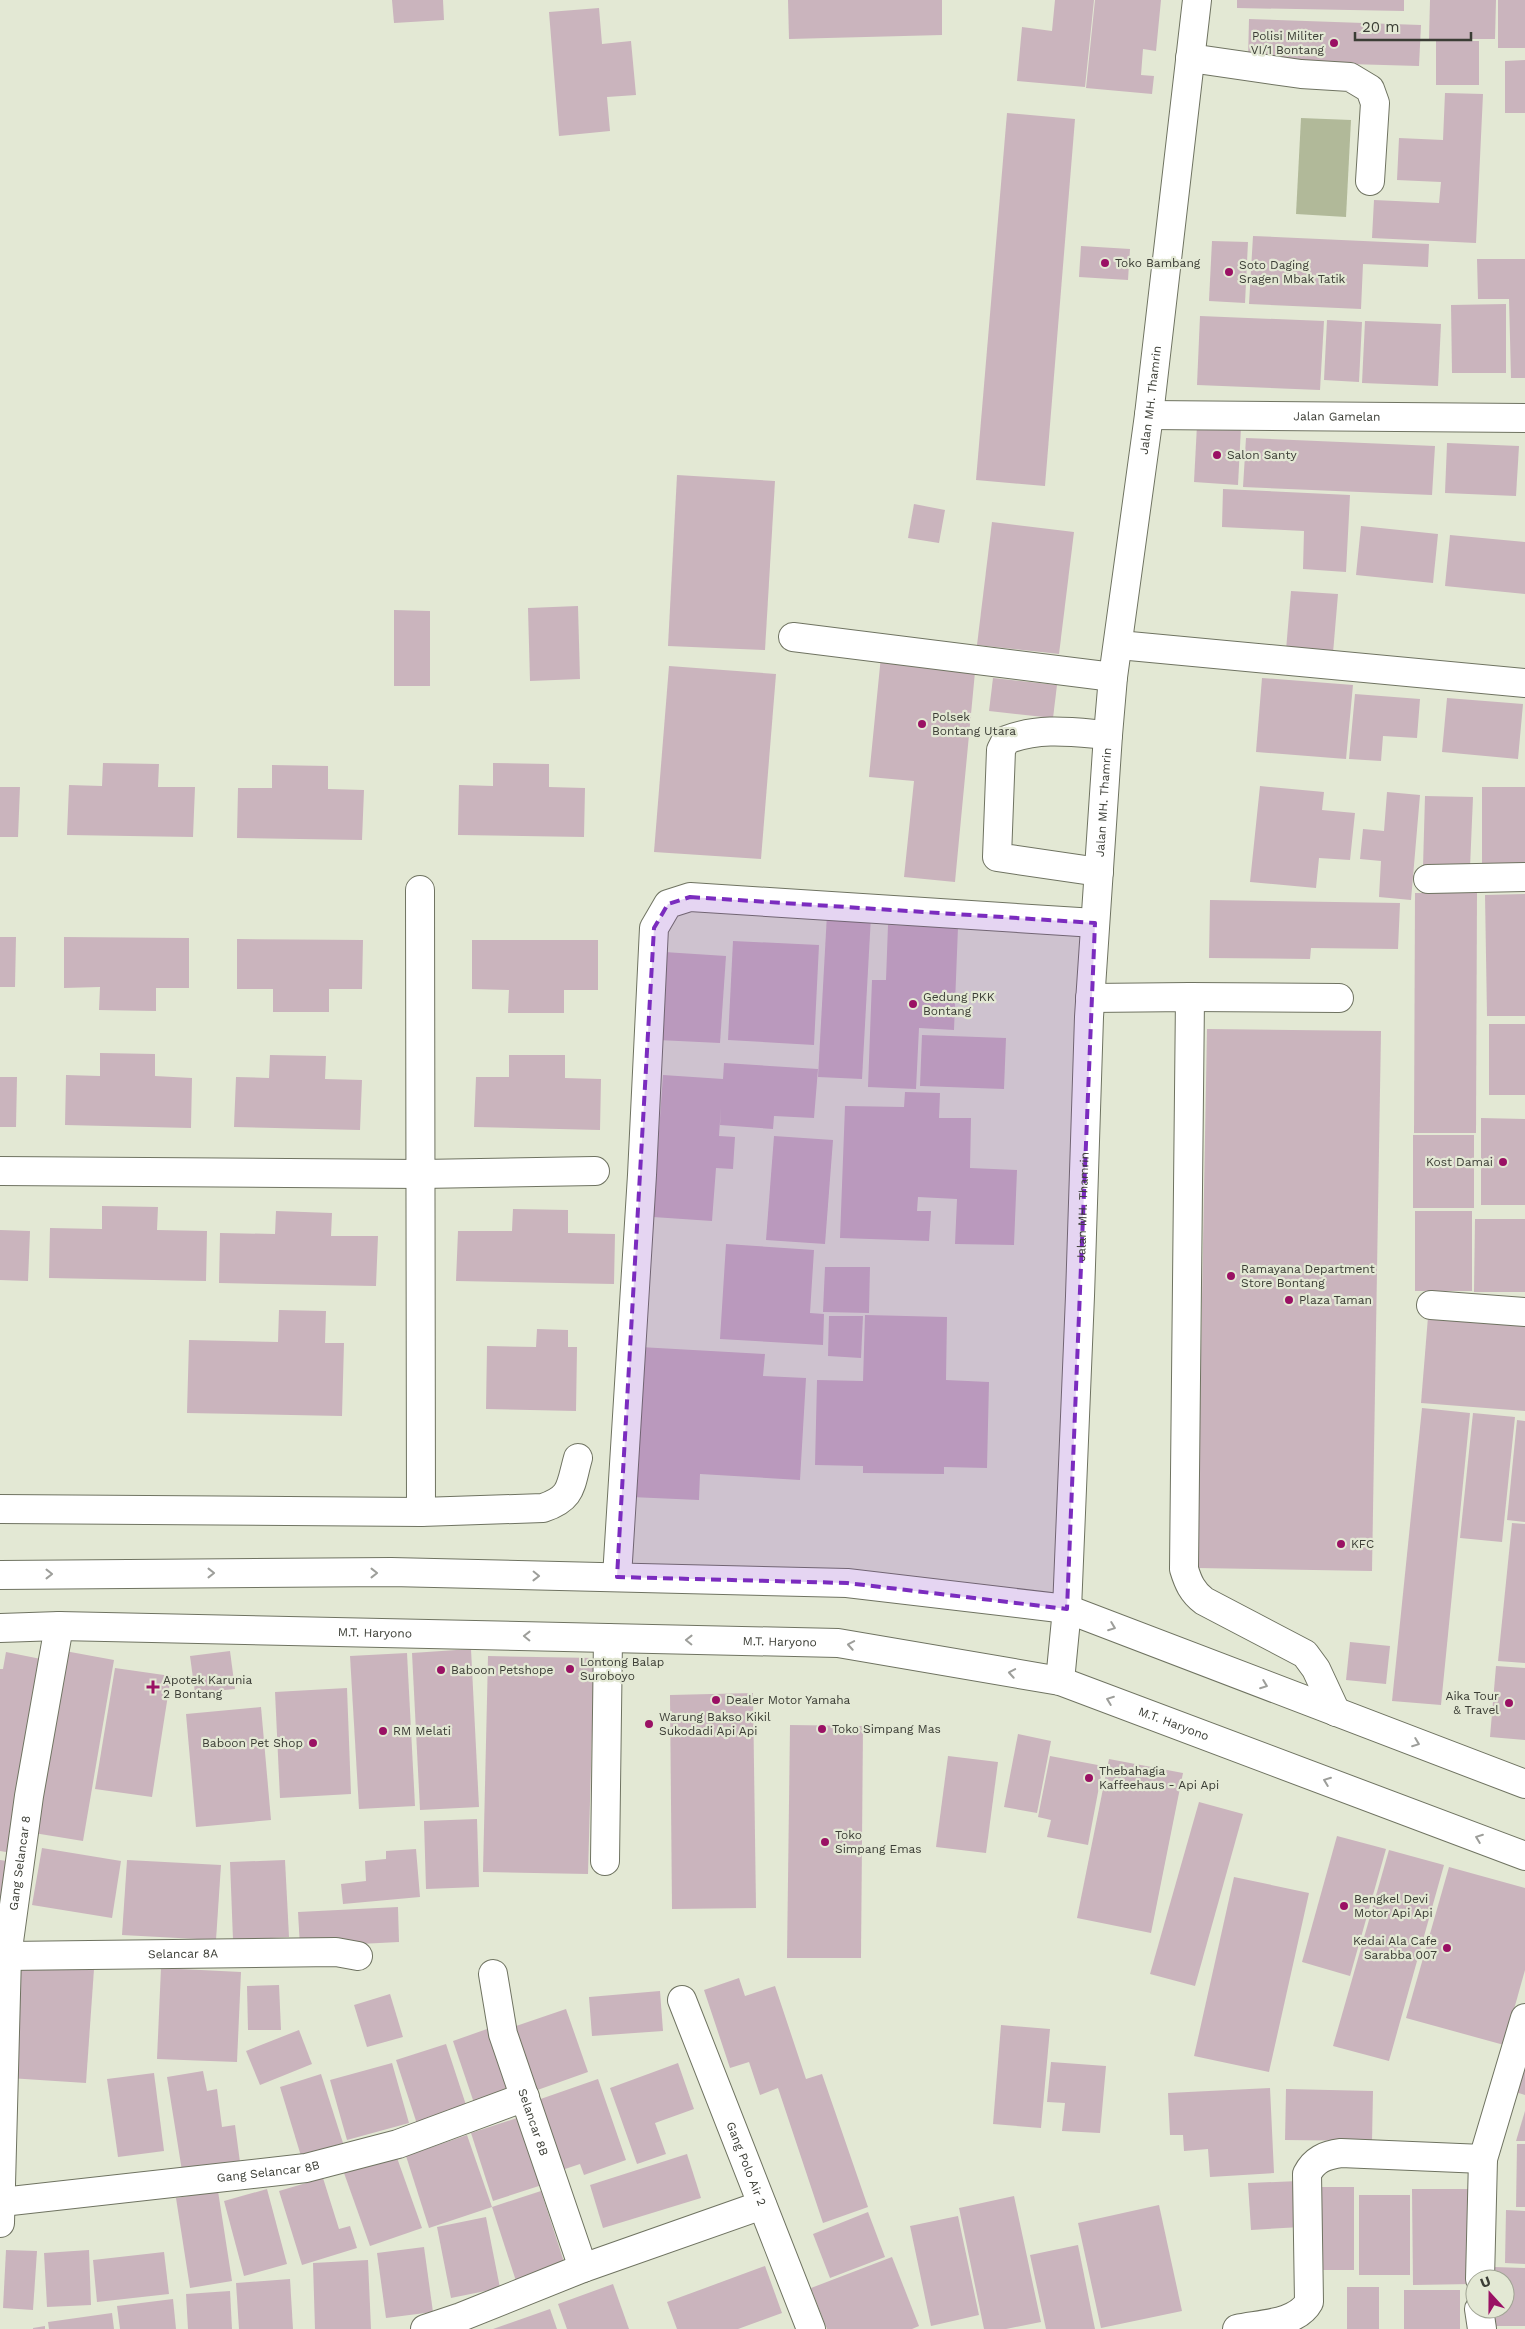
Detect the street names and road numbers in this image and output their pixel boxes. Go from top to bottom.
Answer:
street label: Jalan MH. Thamrin [1137,345,1164,455]
street label: Jalan Gamelan [1293,409,1381,424]
street label: Jalan MH. Thamrin [1093,747,1114,857]
street label: Jalan MH. Thamrin [1074,1152,1092,1262]
street label: M.T. Haryono [338,1625,412,1641]
street label: M.T. Haryono [743,1634,817,1650]
street label: M.T. Haryono [1137,1704,1211,1743]
street label: Gang Selancar 8 [6,1815,33,1911]
street label: Selancar 8A [148,1946,218,1961]
street label: Selancar 8B [515,2087,551,2158]
street label: Gang Polo Air 2 [723,2120,769,2208]
street label: Gang Selancar 8B [216,2158,321,2185]

